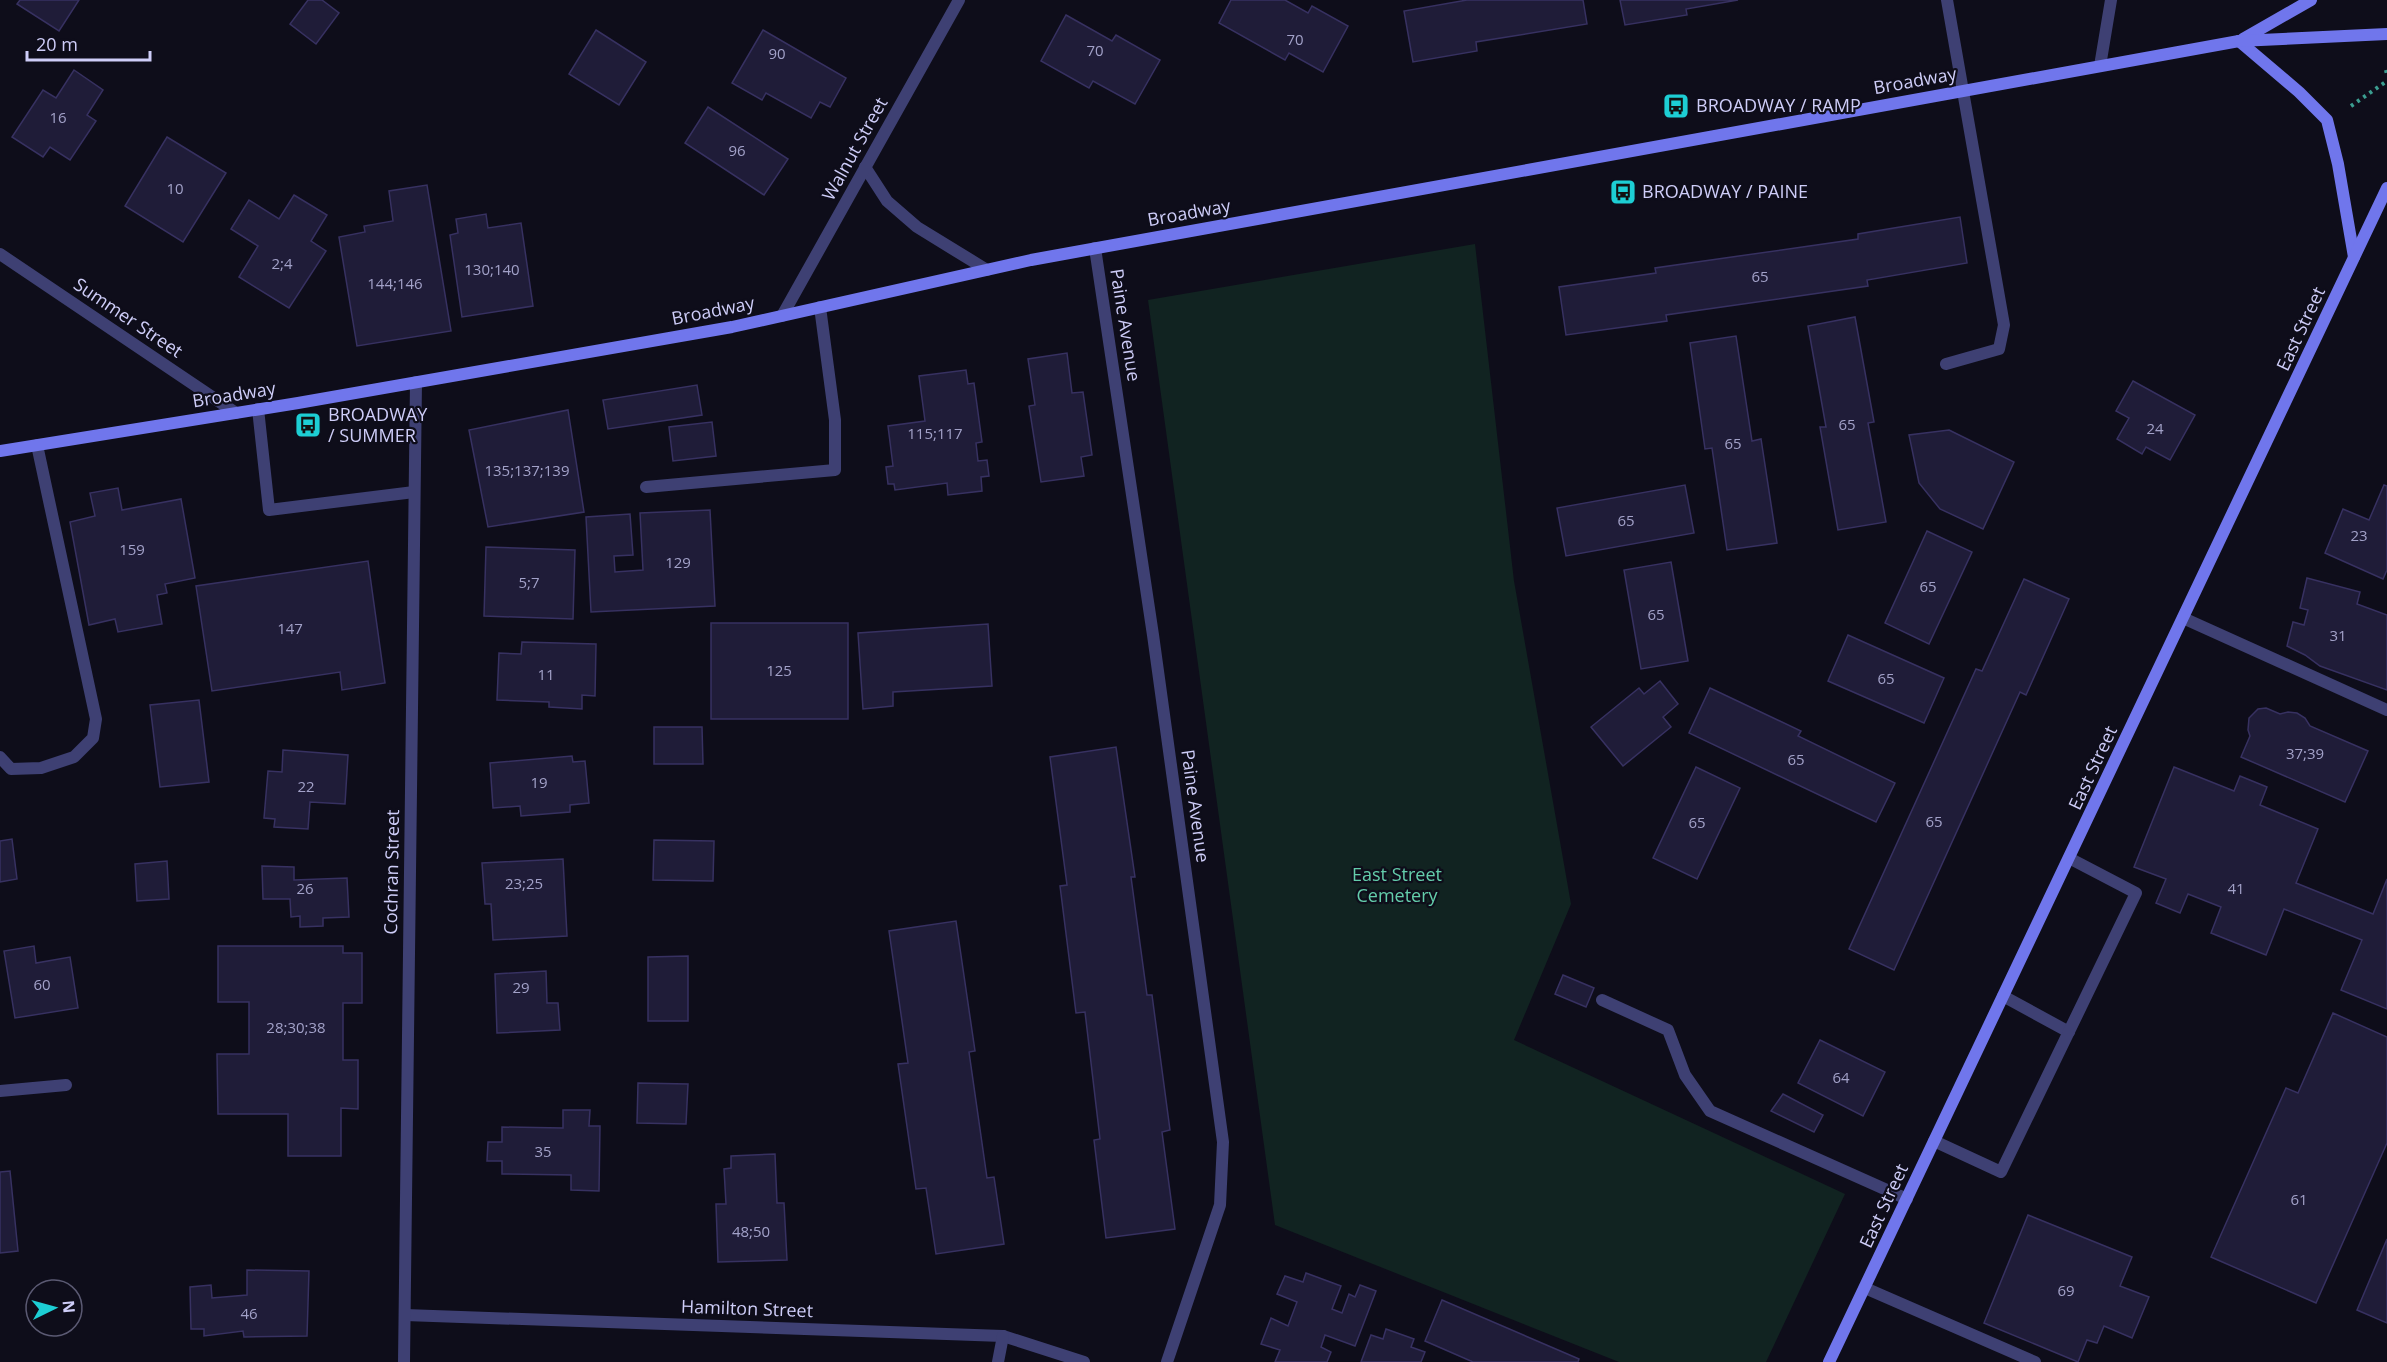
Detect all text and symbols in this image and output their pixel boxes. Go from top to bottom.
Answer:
scale bar [27,24,150,62]
house number: 70 [1286,29,1304,49]
text: 20 m [36,32,78,56]
house number: 70 [1086,40,1104,60]
house number: 90 [768,43,786,63]
street label: Broadway [1871,61,1959,99]
bus stop icon: BROADWAY / RAMP [1661,91,1691,121]
street label: Walnut Street [816,93,892,204]
place label: BROADWAY / RAMP [1696,93,1861,117]
house number: 16 [49,107,67,127]
house number: 96 [728,140,746,160]
bus stop icon: BROADWAY / PAINE [1608,177,1638,207]
house number: 10 [166,178,184,198]
place label: BROADWAY / PAINE [1642,179,1808,203]
street label: Broadway [1145,193,1233,231]
house number: 2;4 [271,253,293,273]
house number: 130;140 [464,259,520,279]
house number: 65 [1751,266,1769,286]
street label: Paine Avenue [1105,267,1147,383]
street label: Summer Street [69,272,188,363]
house number: 144;146 [367,273,423,293]
street label: East Street [2270,283,2330,374]
street label: Broadway [669,290,757,330]
street label: Broadway [191,375,278,412]
place label: BROADWAY / SUMMER [328,402,428,447]
bus stop icon: BROADWAY / SUMMER [293,410,323,440]
house number: 65 [1838,414,1856,434]
house number: 24 [2146,418,2164,438]
house number: 115;117 [907,423,963,443]
house number: 65 [1724,433,1742,453]
house number: 135;137;139 [484,460,570,480]
house number: 65 [1617,510,1635,530]
house number: 23 [2350,525,2368,545]
house number: 159 [119,539,145,559]
house number: 129 [665,552,691,572]
house number: 5;7 [518,572,540,592]
house number: 65 [1919,576,1937,596]
house number: 65 [1647,604,1665,624]
house number: 147 [277,618,303,638]
house number: 31 [2329,625,2347,645]
house number: 125 [766,660,792,680]
house number: 11 [537,664,555,684]
house number: 65 [1877,668,1895,688]
street label: East Street [2062,722,2122,813]
house number: 37;39 [2286,743,2324,763]
street label: Paine Avenue [1176,748,1216,864]
house number: 65 [1787,749,1805,769]
house number: 19 [530,772,548,792]
house number: 22 [297,776,315,796]
street label: Cochran Street [378,809,404,935]
house number: 65 [1925,811,1943,831]
house number: 65 [1688,812,1706,832]
park label: East Street Cemetery [1352,862,1442,907]
house number: 23;25 [505,873,543,893]
house number: 26 [296,878,314,898]
house number: 41 [2227,878,2245,898]
house number: 60 [33,974,51,994]
house number: 29 [512,977,530,997]
house number: 28;30;38 [266,1017,326,1037]
house number: 64 [1832,1067,1850,1087]
house number: 35 [534,1141,552,1161]
street label: East Street [1853,1160,1913,1251]
house number: 61 [2290,1189,2308,1209]
house number: 48;50 [732,1221,770,1241]
north arrow [24,1278,84,1338]
house number: 69 [2057,1280,2075,1300]
street label: Hamilton Street [681,1294,814,1322]
text: N [57,1299,80,1314]
house number: 46 [240,1303,258,1323]

